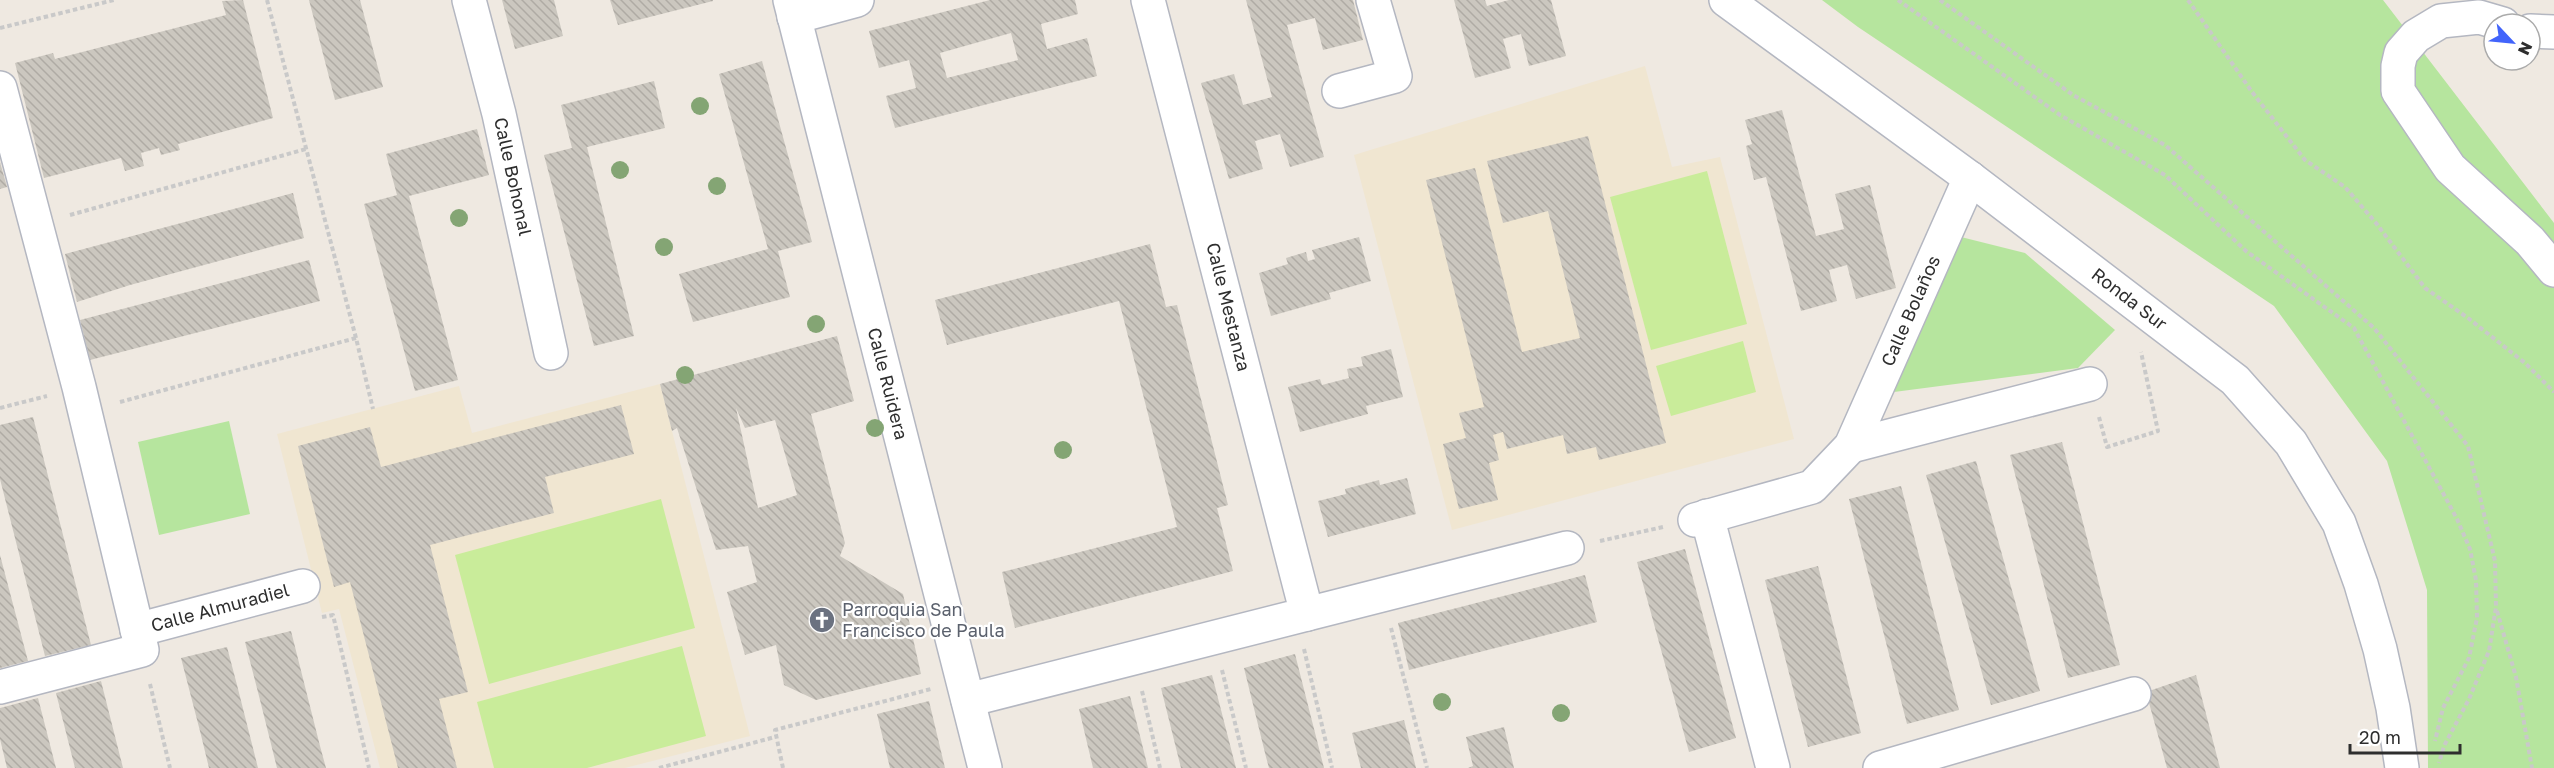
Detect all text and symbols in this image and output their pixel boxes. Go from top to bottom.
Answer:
north arrow [2482,12,2542,72]
text: N [2514,39,2537,58]
street label: Calle Bohonal [490,115,537,238]
street label: Calle Mestanza [1202,240,1256,373]
street label: Calle Bolaños [1876,252,1944,369]
street label: Ronda Sur [2088,263,2172,334]
street label: Calle Ruidera [864,325,913,442]
street label: Calle Almuradiel [148,578,292,636]
place label: Parroquia San Francisco de Paula [842,598,1005,641]
church icon: Parroquia San Francisco de Paula [807,605,837,635]
scale bar [2350,717,2460,755]
text: 20 m [2359,726,2401,748]

